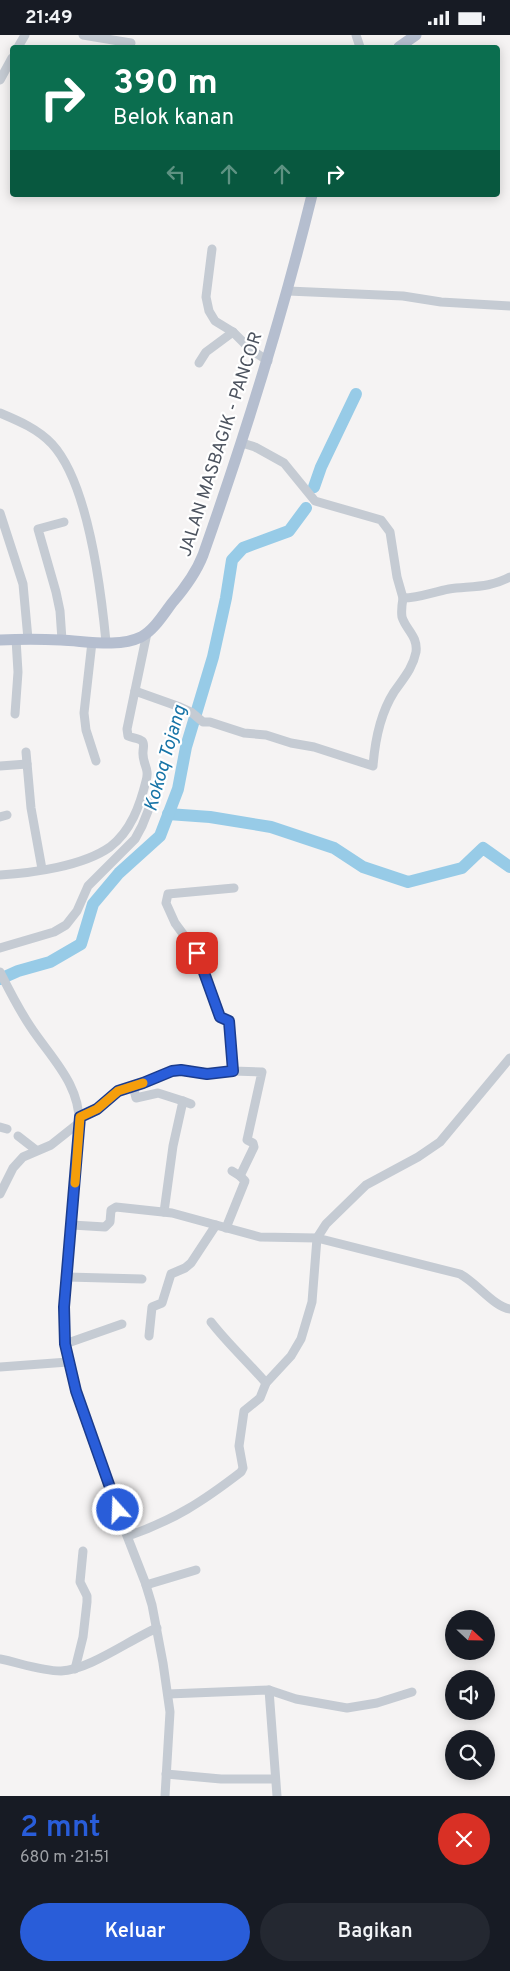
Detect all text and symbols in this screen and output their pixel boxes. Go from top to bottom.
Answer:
text: 21:49 [25,6,73,30]
text: 390 m [113,62,218,106]
icon: right [30,65,95,130]
text: Belok kanan [113,105,234,132]
icon: left [162,160,190,188]
icon: ahead [215,160,243,188]
icon: ahead [268,160,296,188]
icon: right [321,160,349,188]
street label: JALAN MASBAGIK - PANCOR [174,329,269,560]
water label: Kokoq Tojang [139,702,193,814]
pin [176,932,218,974]
icon: arrive [183,939,211,967]
position arrow [91,1483,143,1535]
north arrow [445,1610,495,1660]
map controls [445,1610,495,1780]
button: sound [445,1670,495,1720]
button: search [445,1730,495,1780]
text: 2 mnt [20,1810,101,1847]
button: close [438,1813,490,1865]
text: 680 m · 21:51 [20,1848,110,1868]
button: Keluar [20,1903,250,1961]
button: Bagikan [260,1903,490,1961]

